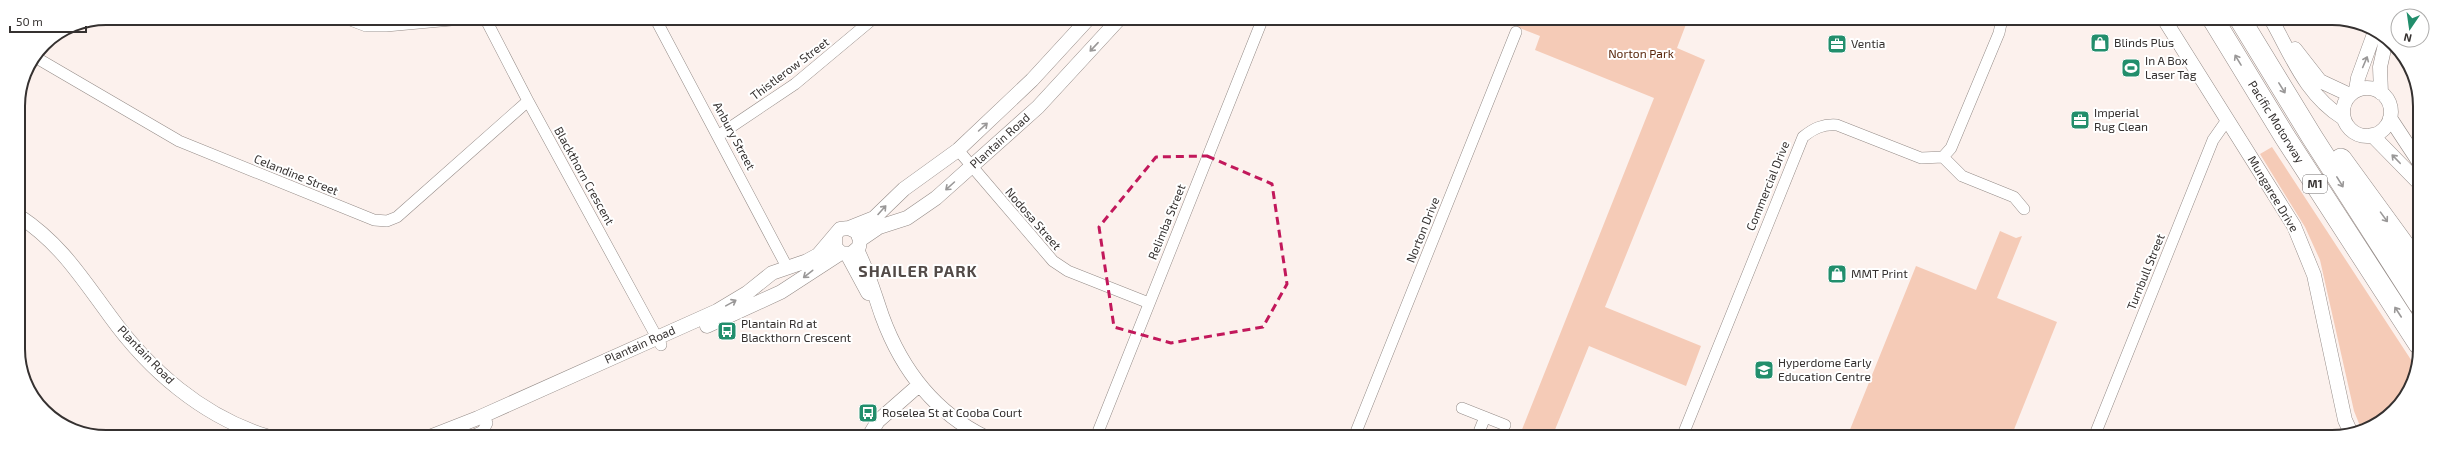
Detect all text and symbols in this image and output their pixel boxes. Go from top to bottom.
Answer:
scale bar [10,8,86,34]
north arrow [2390,8,2430,48]
text: 50 m [16,14,43,28]
text: N [2402,31,2413,45]
shop icon: Blinds Plus [2089,32,2111,54]
office icon: Ventia [1826,33,1848,55]
street label: Thistlerow Street [747,34,832,102]
place label: Blinds Plus [2114,35,2174,49]
place label: Ventia [1851,36,1885,50]
one-way arrow [1089,42,1098,52]
park label: Norton Park [1608,46,1674,60]
place label: In A Box Laser Tag [2145,53,2197,81]
one-way arrow [2234,55,2242,66]
one-way arrow [2361,56,2369,68]
sports icon: In A Box Laser Tag [2120,57,2142,79]
street label: Pacific Motorway [2246,78,2308,166]
one-way arrow [2278,82,2286,93]
street label: Anbury Street [711,99,759,172]
place label: Imperial Rug Clean [2094,105,2148,133]
office icon: Imperial Rug Clean [2069,109,2091,131]
street label: Plantain Road [967,110,1032,171]
one-way arrow [977,123,988,132]
street label: Blackthorn Crescent [552,124,618,227]
street label: Commercial Drive [1743,139,1791,233]
street label: Celandine Street [252,151,341,198]
street label: Mungaree Drive [2246,153,2302,234]
one-way arrow [2391,154,2400,164]
road number: M1 [2303,175,2327,193]
one-way arrow [2337,176,2345,188]
one-way arrow [945,181,955,190]
street label: Relimba Street [1145,181,1188,261]
street label: Nodosa Street [1003,184,1065,253]
street label: Norton Drive [1403,195,1442,265]
one-way arrow [878,205,887,215]
one-way arrow [2380,211,2388,222]
street label: Turnbull Street [2123,231,2167,312]
district label: SHAILER PARK [858,261,978,280]
shop icon: MMT Print [1826,263,1848,285]
place label: MMT Print [1851,266,1908,280]
one-way arrow [803,269,814,278]
one-way arrow [725,299,737,307]
one-way arrow [2394,306,2402,317]
place label: Plantain Rd at Blackthorn Crescent [741,316,852,344]
bus stop icon: Plantain Rd at Blackthorn Crescent [716,320,738,342]
street label: Plantain Road [115,322,178,386]
street label: Plantain Road [602,322,677,366]
place label: Hyperdome Early Education Centre [1778,355,1872,383]
school or university icon: Hyperdome Early Education Centre [1753,359,1775,381]
bus stop icon: Roselea St at Cooba Court [857,402,879,424]
place label: Roselea St at Cooba Court [882,405,1023,419]

